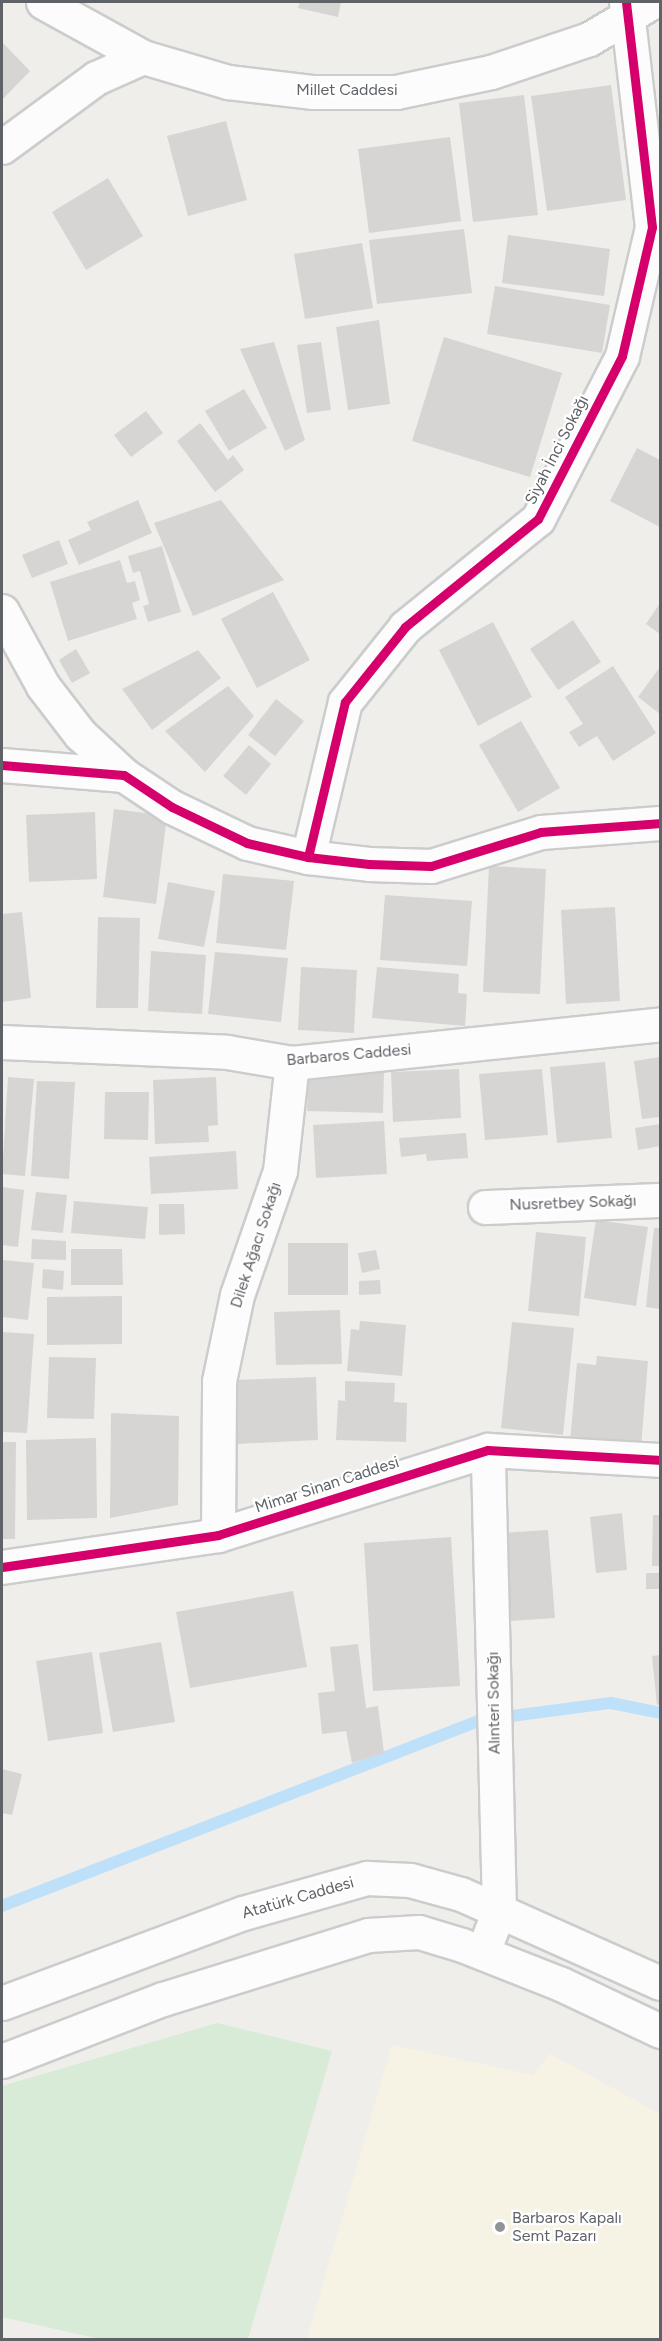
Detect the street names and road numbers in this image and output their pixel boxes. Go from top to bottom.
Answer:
street label: Millet Caddesi [296,80,398,100]
street label: Siyah İnci Sokağı [521,392,593,508]
street label: Barbaros Caddesi [286,1040,412,1070]
street label: Dilek Ağacı Sokağı [227,1180,285,1310]
street label: Nusretbey Sokağı [509,1191,637,1215]
street label: Mimar Sinan Caddesi [253,1453,401,1517]
street label: Alınteri Sokağı [484,1651,504,1755]
street label: Atatürk Caddesi [240,1873,356,1923]

